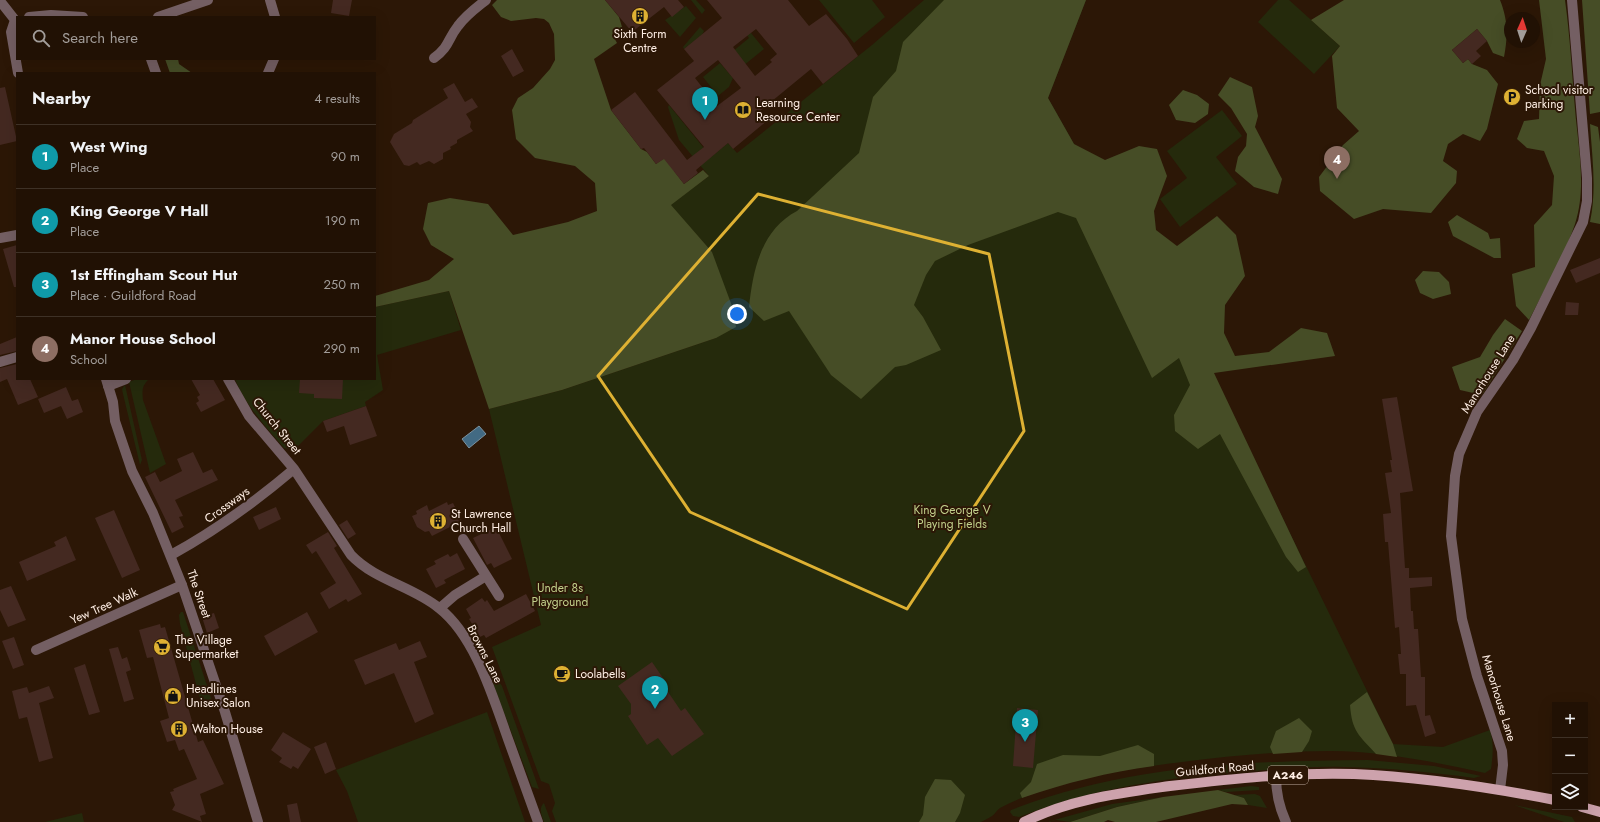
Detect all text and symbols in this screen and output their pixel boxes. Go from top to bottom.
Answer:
building icon: Sixth Form Centre [630,6,650,26]
north arrow [1504,12,1540,48]
search box [16,16,376,60]
place label: Sixth Form Centre [613,25,667,57]
icon: search [30,27,52,49]
text: Search here [62,27,138,49]
place label: School visitor parking [1525,81,1594,113]
text: Nearby [32,86,90,110]
pin: 1 [692,87,718,120]
parking icon: School visitor parking [1502,87,1522,107]
text: 4 results [314,89,360,108]
place label: Learning Resource Center [756,94,841,126]
library icon: Learning Resource Center [733,100,753,120]
text: West Wing [70,136,147,158]
pin: 4 [1324,146,1350,179]
text: 1 [42,147,48,166]
text: 90 m [331,147,360,166]
text: Place [70,158,99,177]
text: King George V Hall [70,200,208,222]
text: 2 [41,211,49,230]
text: 190 m [325,211,360,230]
text: Place [70,222,99,241]
text: 1st Effingham Scout Hut [70,264,237,286]
text: 3 [41,275,49,294]
text: 250 m [323,275,360,294]
text: Place · Guildford Road [70,286,196,305]
your location [727,304,747,324]
text: Manor House School [70,328,216,350]
street label: Manorhouse Lane [1457,331,1519,417]
text: 4 [40,339,50,358]
text: 290 m [323,339,360,358]
text: School [70,350,107,369]
street label: Church Street [248,394,306,459]
street label: Crossways [201,482,254,528]
park label: King George V Playing Fields [913,501,991,533]
place label: St Lawrence Church Hall [451,505,512,537]
building icon: St Lawrence Church Hall [428,511,448,531]
street label: The Street [182,567,216,621]
park label: Under 8s Playground [532,579,588,611]
street label: Yew Tree Walk [67,583,141,629]
street label: Browns Lane [463,622,507,686]
place label: The Village Supermarket [175,631,239,663]
supermarket icon: The Village Supermarket [152,637,172,657]
street label: Manorhouse Lane [1477,652,1521,744]
cafe icon: Loolabells [552,664,572,684]
place label: Loolabells [575,665,626,683]
pin: 2 [642,676,668,709]
place label: Headlines Unisex Salon [186,680,250,712]
shop icon: Headlines Unisex Salon [163,686,183,706]
map controls [1552,702,1588,810]
button: + [1552,702,1588,738]
pin: 3 [1012,709,1038,742]
building icon: Walton House [169,719,189,739]
place label: Walton House [192,720,263,738]
button: − [1552,738,1588,774]
street label: Guildford Road [1175,757,1255,781]
road number: A246 [1268,766,1308,784]
button: layers [1552,774,1588,810]

